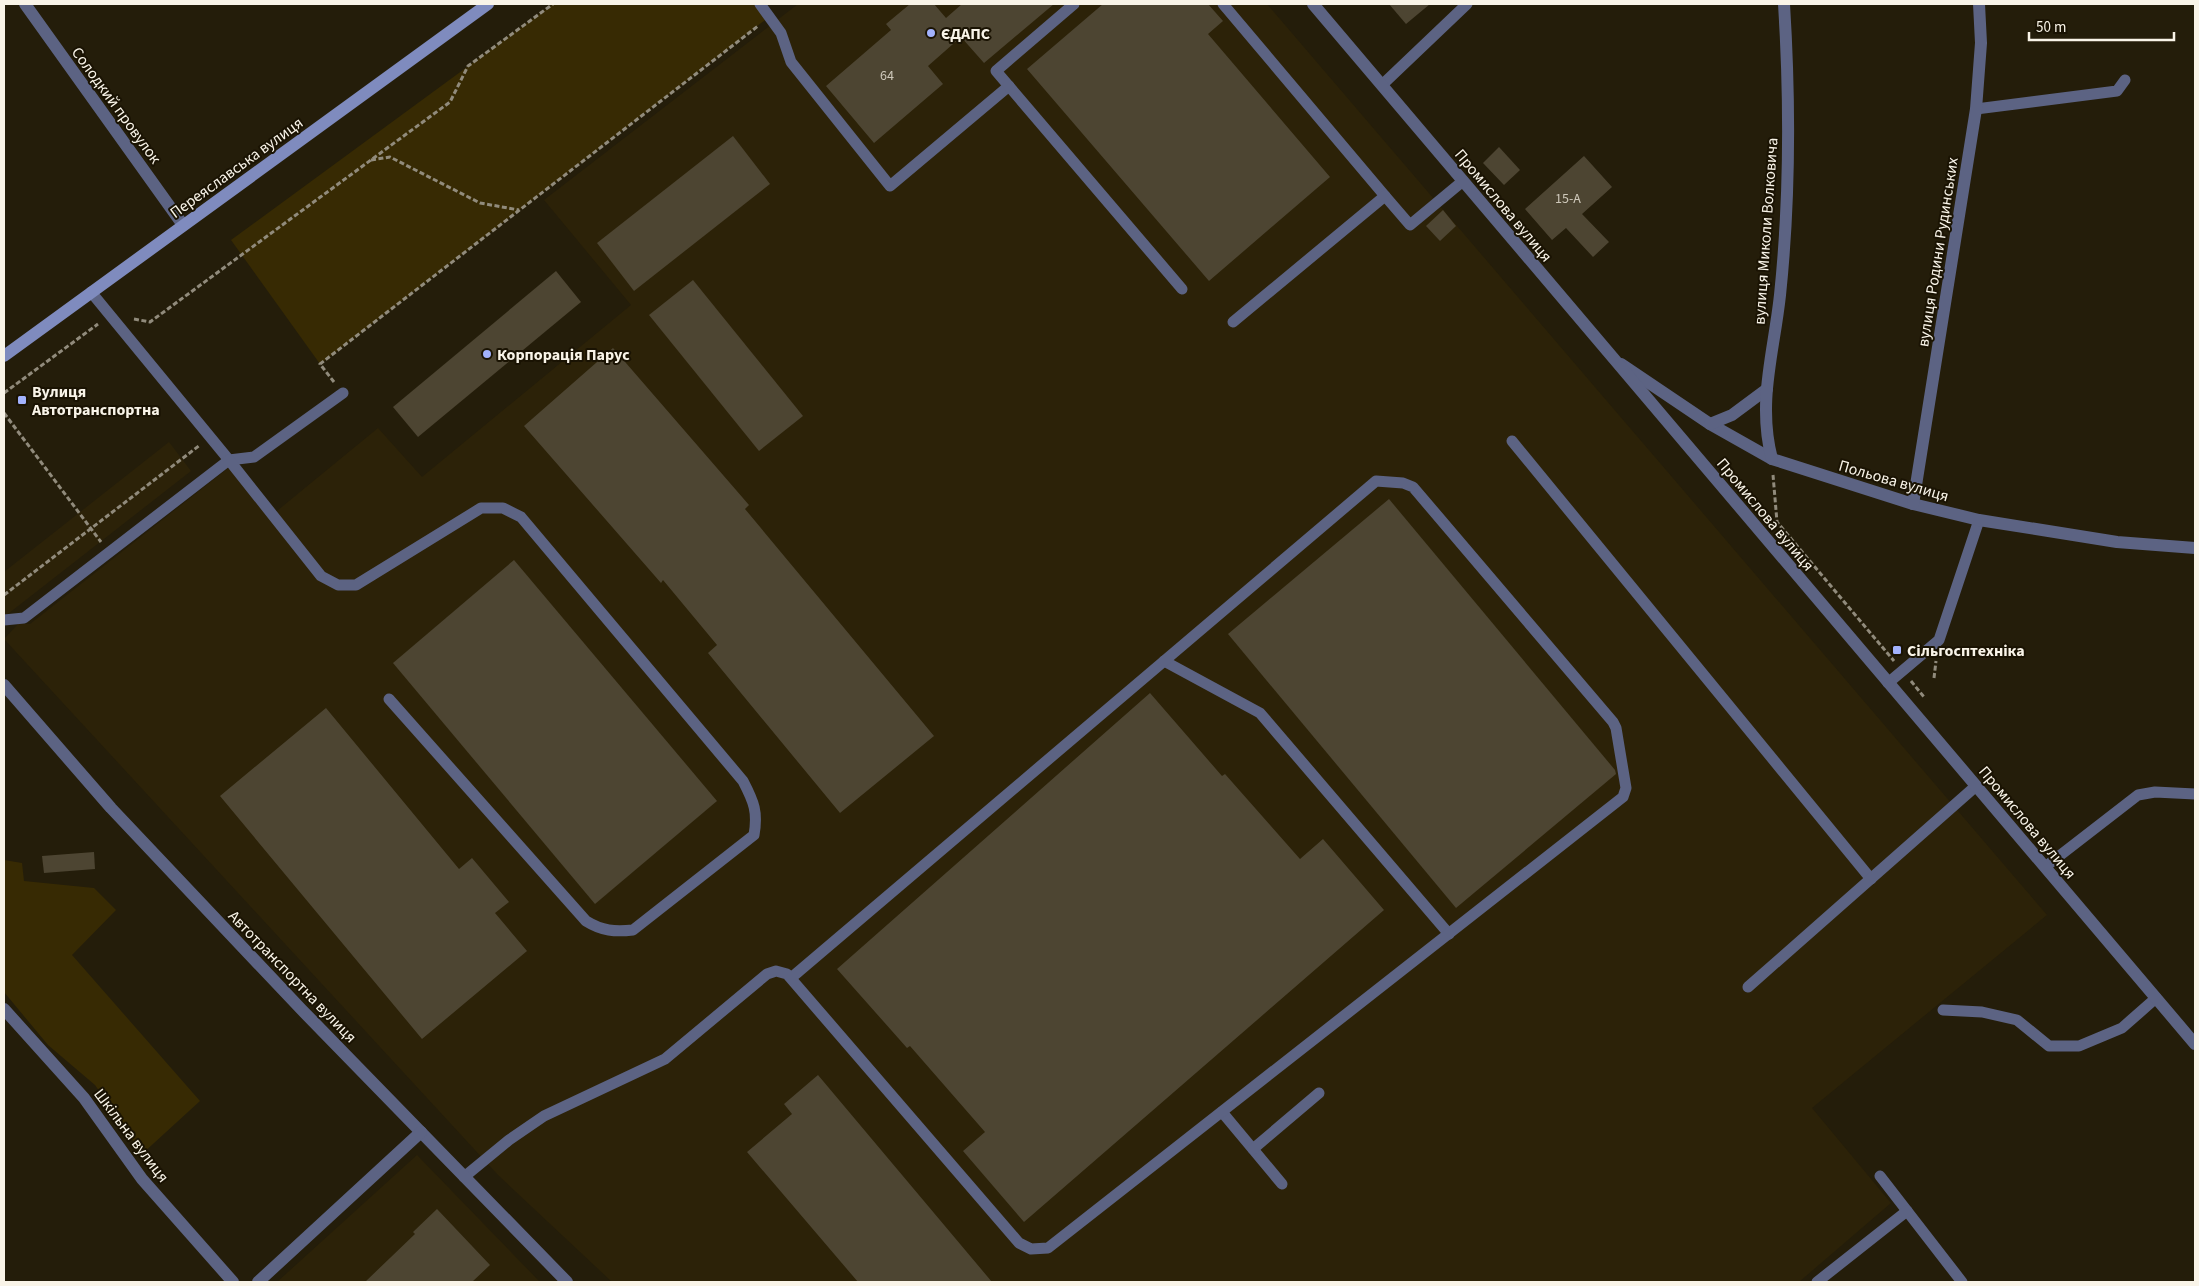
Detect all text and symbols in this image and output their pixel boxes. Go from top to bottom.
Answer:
scale bar [2029,10,2174,42]
text: 50 m [2036,17,2066,38]
place label: ЄДАПС [941,23,990,45]
marker: ЄДАПС [925,27,937,39]
street label: Солодкий провулок [66,43,166,169]
house number: 64 [880,66,894,86]
street label: Переяславська вулиця [166,112,308,224]
street label: вулиця Миколи Волковича [1748,137,1784,325]
street label: Промислова вулиця [1449,144,1557,267]
street label: вулиця Родини Рудинських [1912,156,1964,349]
house number: 15-А [1555,189,1581,209]
place label: Корпорація Парус [497,344,630,366]
marker: Корпорація Парус [481,348,493,360]
place label: Вулиця Автотранспортна [31,381,160,421]
marker: Вулиця Автотранспортна [16,394,28,406]
street label: Промислова вулиця [1711,453,1819,576]
street label: Польова вулиця [1836,455,1951,507]
place label: Сільгосптехніка [1907,640,2025,662]
marker: Сільгосптехніка [1891,644,1903,656]
street label: Промислова вулиця [1973,761,2081,884]
street label: Автотранспортна вулиця [223,906,361,1048]
street label: Шкільна вулиця [89,1084,174,1187]

